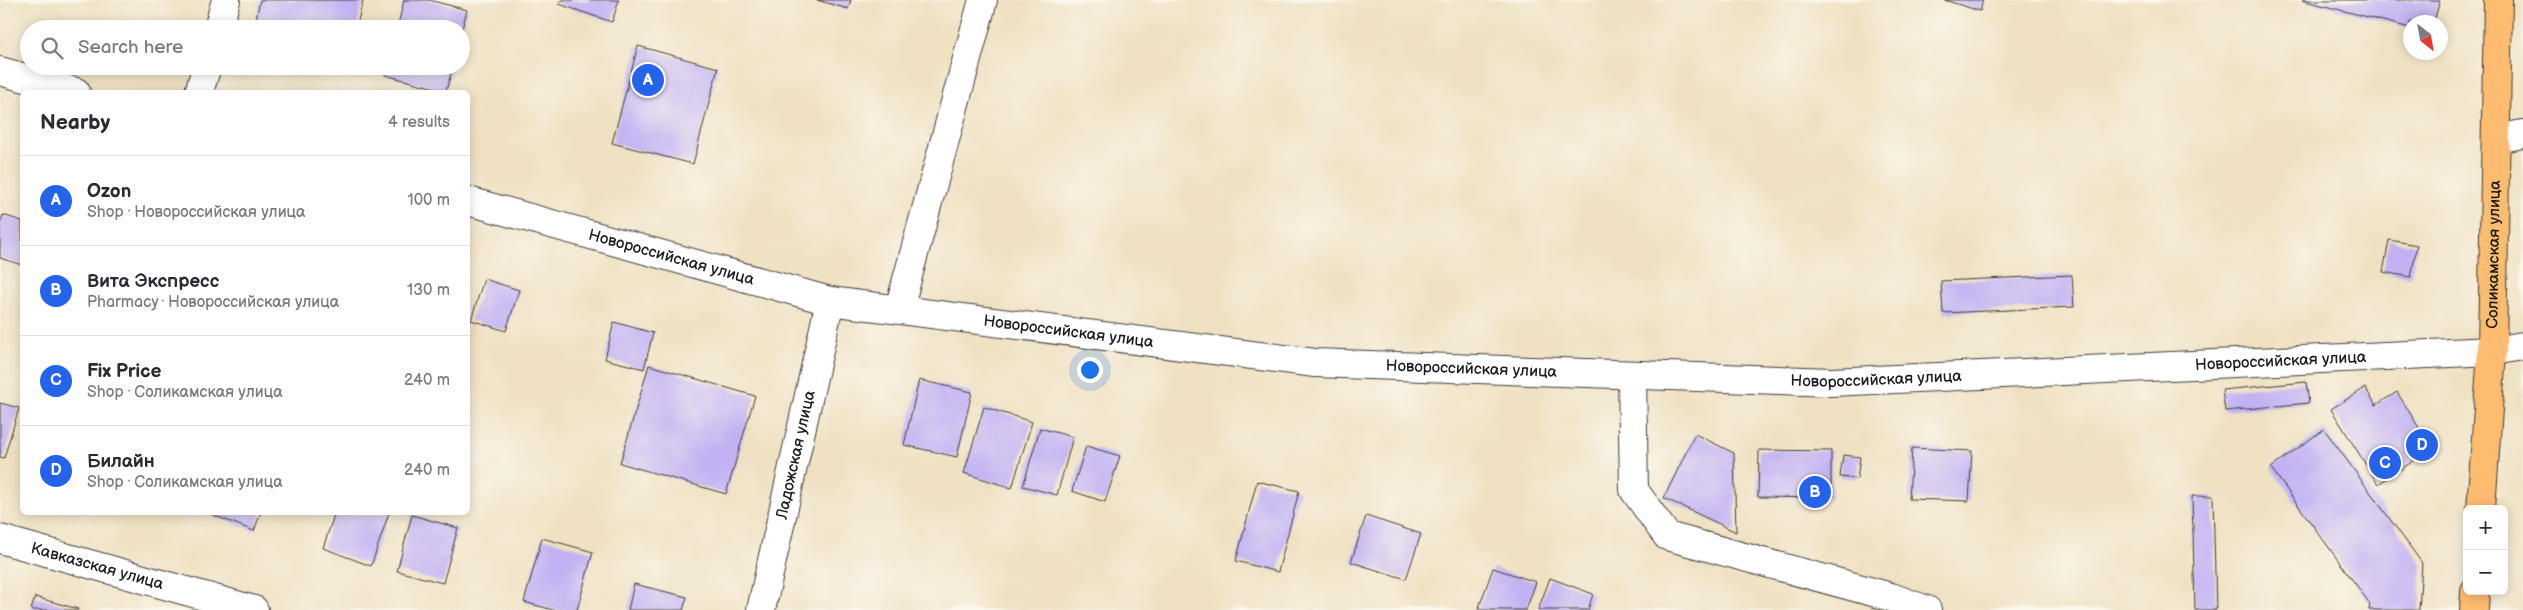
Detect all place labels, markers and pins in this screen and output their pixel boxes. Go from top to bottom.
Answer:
pin: A [632,61,664,99]
pin: D [2406,426,2438,464]
pin: C [2369,444,2401,482]
pin: B [1799,473,1831,511]

